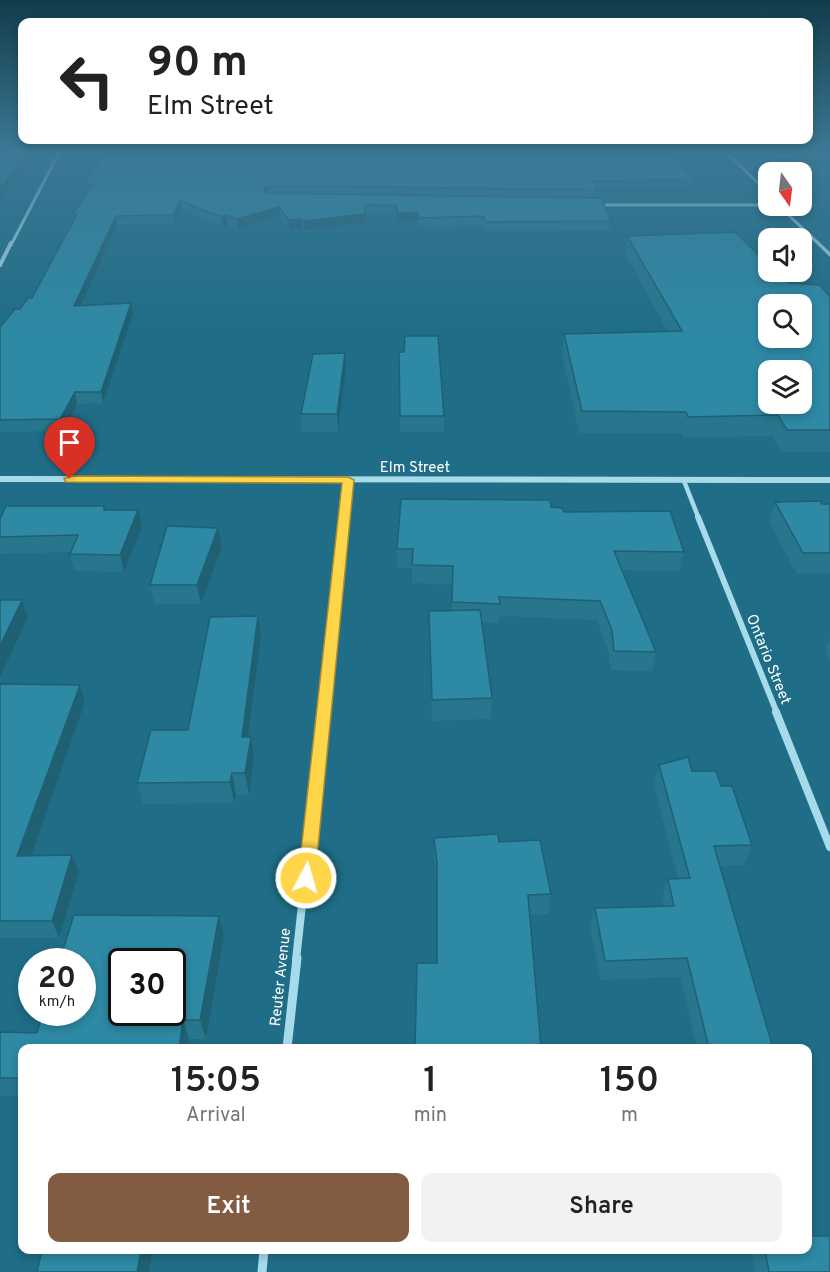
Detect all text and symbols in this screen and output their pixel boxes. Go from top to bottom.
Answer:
text: 90 m [147,38,248,91]
icon: left [48,42,126,120]
text: Elm Street [147,90,274,124]
north arrow [758,162,812,216]
map controls [758,162,812,414]
button: sound [758,228,812,282]
button: search [758,294,812,348]
button: layers [758,360,812,414]
pin [44,417,95,479]
icon: arrive [53,426,86,459]
street label: Elm Street [380,459,450,478]
street label: Ontario Street [741,612,794,707]
position arrow [274,846,338,910]
street label: Reuter Avenue [267,927,296,1027]
speed limit sign: 30 [108,948,186,1026]
text: 20 [38,961,76,998]
text: km/h [39,993,75,1012]
text: 15:05 [171,1059,261,1105]
text: 1 [423,1059,437,1105]
text: 150 [600,1059,659,1105]
text: Arrival [186,1103,246,1129]
text: min [414,1103,447,1129]
text: m [621,1103,638,1129]
button: Exit [48,1173,409,1242]
button: Share [421,1173,782,1242]

